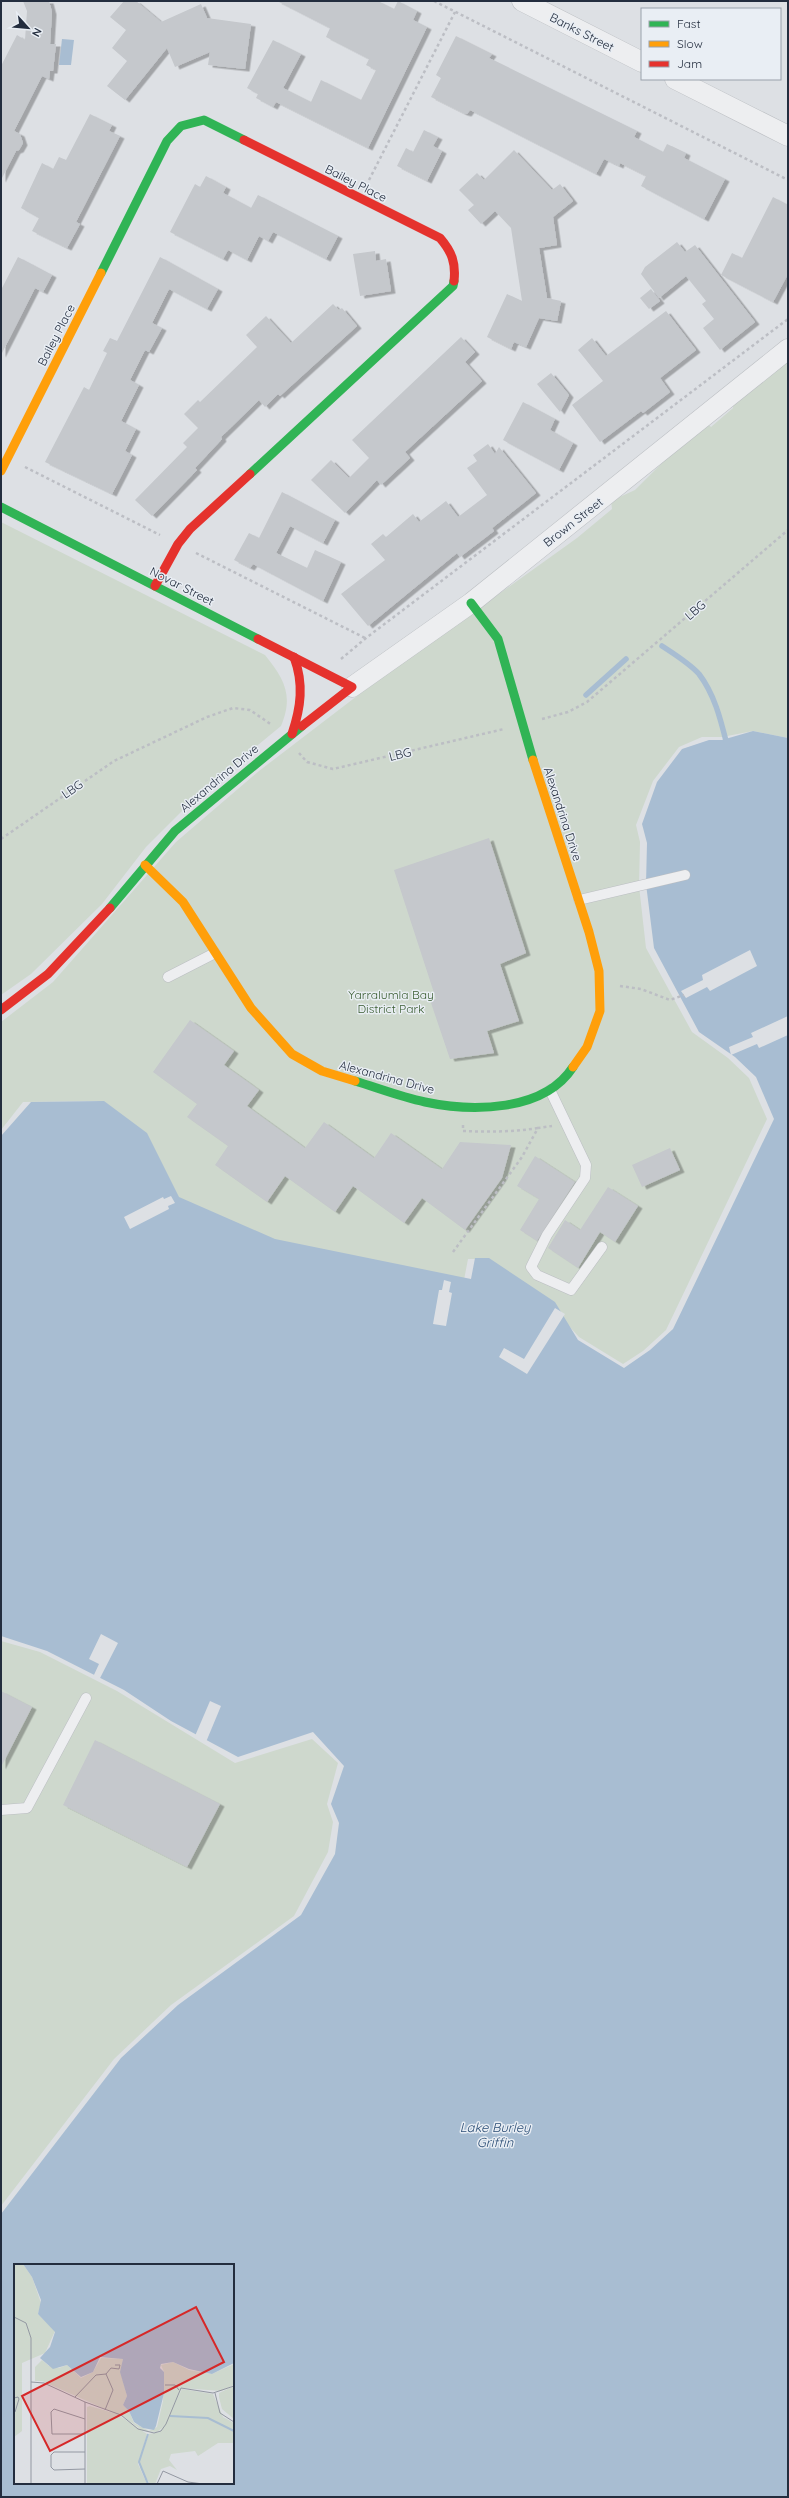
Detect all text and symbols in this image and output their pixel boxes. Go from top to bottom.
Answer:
north arrow [8,8,48,48]
legend [641,8,781,80]
street label: Banks Street [547,9,617,55]
text: Fast [677,16,701,31]
text: N [29,26,45,39]
text: Slow [677,36,703,51]
text: Jam [677,56,702,71]
street label: Bailey Place [323,161,390,205]
street label: Bailey Place [34,301,78,368]
street label: Brown Street [540,494,606,550]
street label: Novar Street [147,563,217,609]
street label: LBG [682,597,708,623]
street label: Alexandrina Drive [177,741,261,815]
street label: LBG [387,744,413,764]
street label: Alexandrina Drive [541,765,585,863]
street label: LBG [58,776,86,802]
park label: Yarralumla Bay District Park [348,987,434,1016]
street label: Alexandrina Drive [338,1057,436,1097]
water label: Lake Burley Griffin [460,2119,531,2150]
inset map [14,2264,234,2484]

